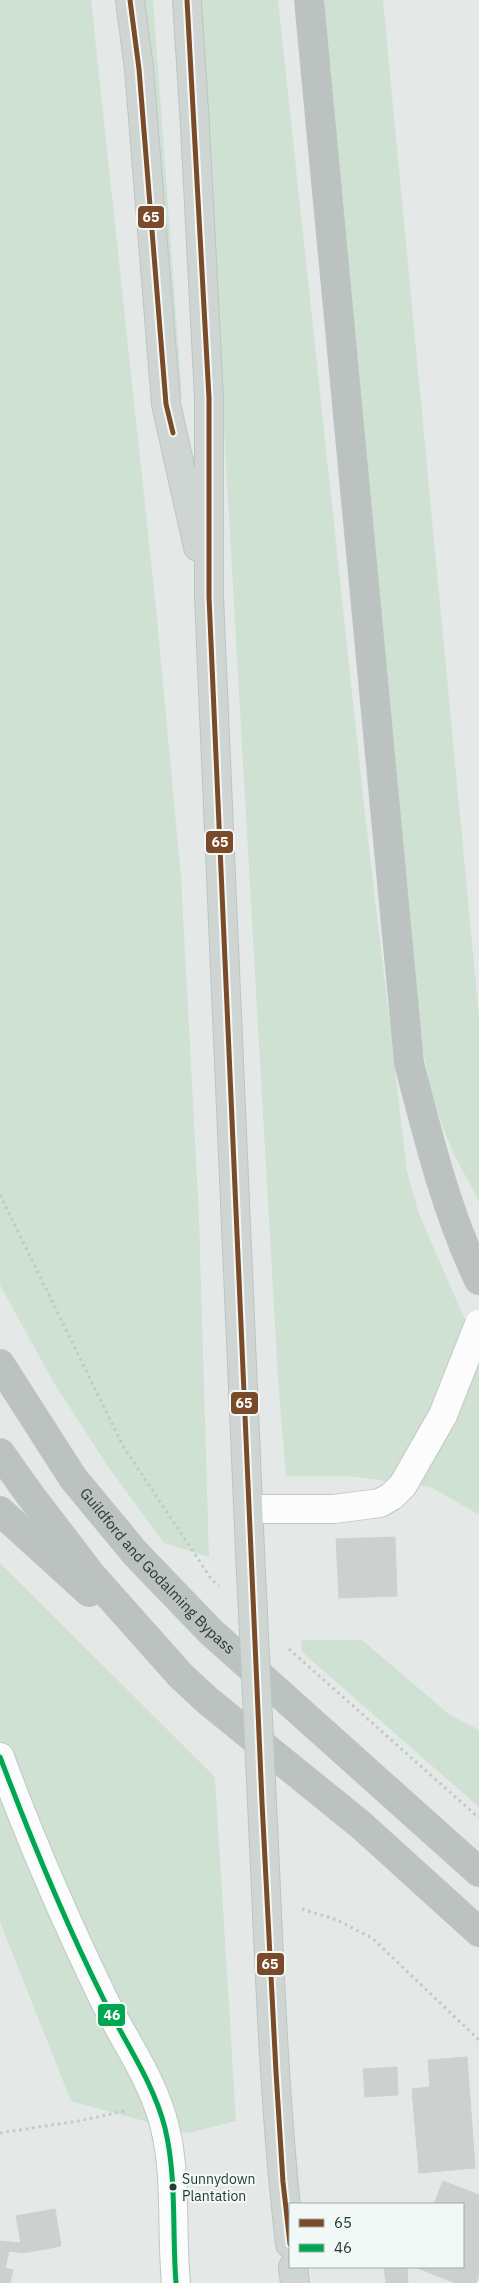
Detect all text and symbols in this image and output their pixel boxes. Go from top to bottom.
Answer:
line badge: 65 [137,205,165,229]
text: 65 [143,208,159,226]
line badge: 65 [205,830,234,854]
text: 65 [212,833,228,851]
line badge: 65 [230,1391,259,1415]
text: 65 [236,1394,252,1412]
street label: Guildford and Godalming Bypass [76,1484,239,1658]
line badge: 65 [256,1952,285,1976]
text: 65 [262,1955,278,1973]
line badge: 46 [97,2003,126,2027]
text: 46 [104,2006,120,2024]
place label: Sunnydown Plantation [182,2170,255,2205]
marker: Sunnydown Plantation [168,2182,178,2192]
legend [289,2203,464,2268]
text: 65 [334,2213,352,2232]
text: 46 [334,2238,352,2257]

